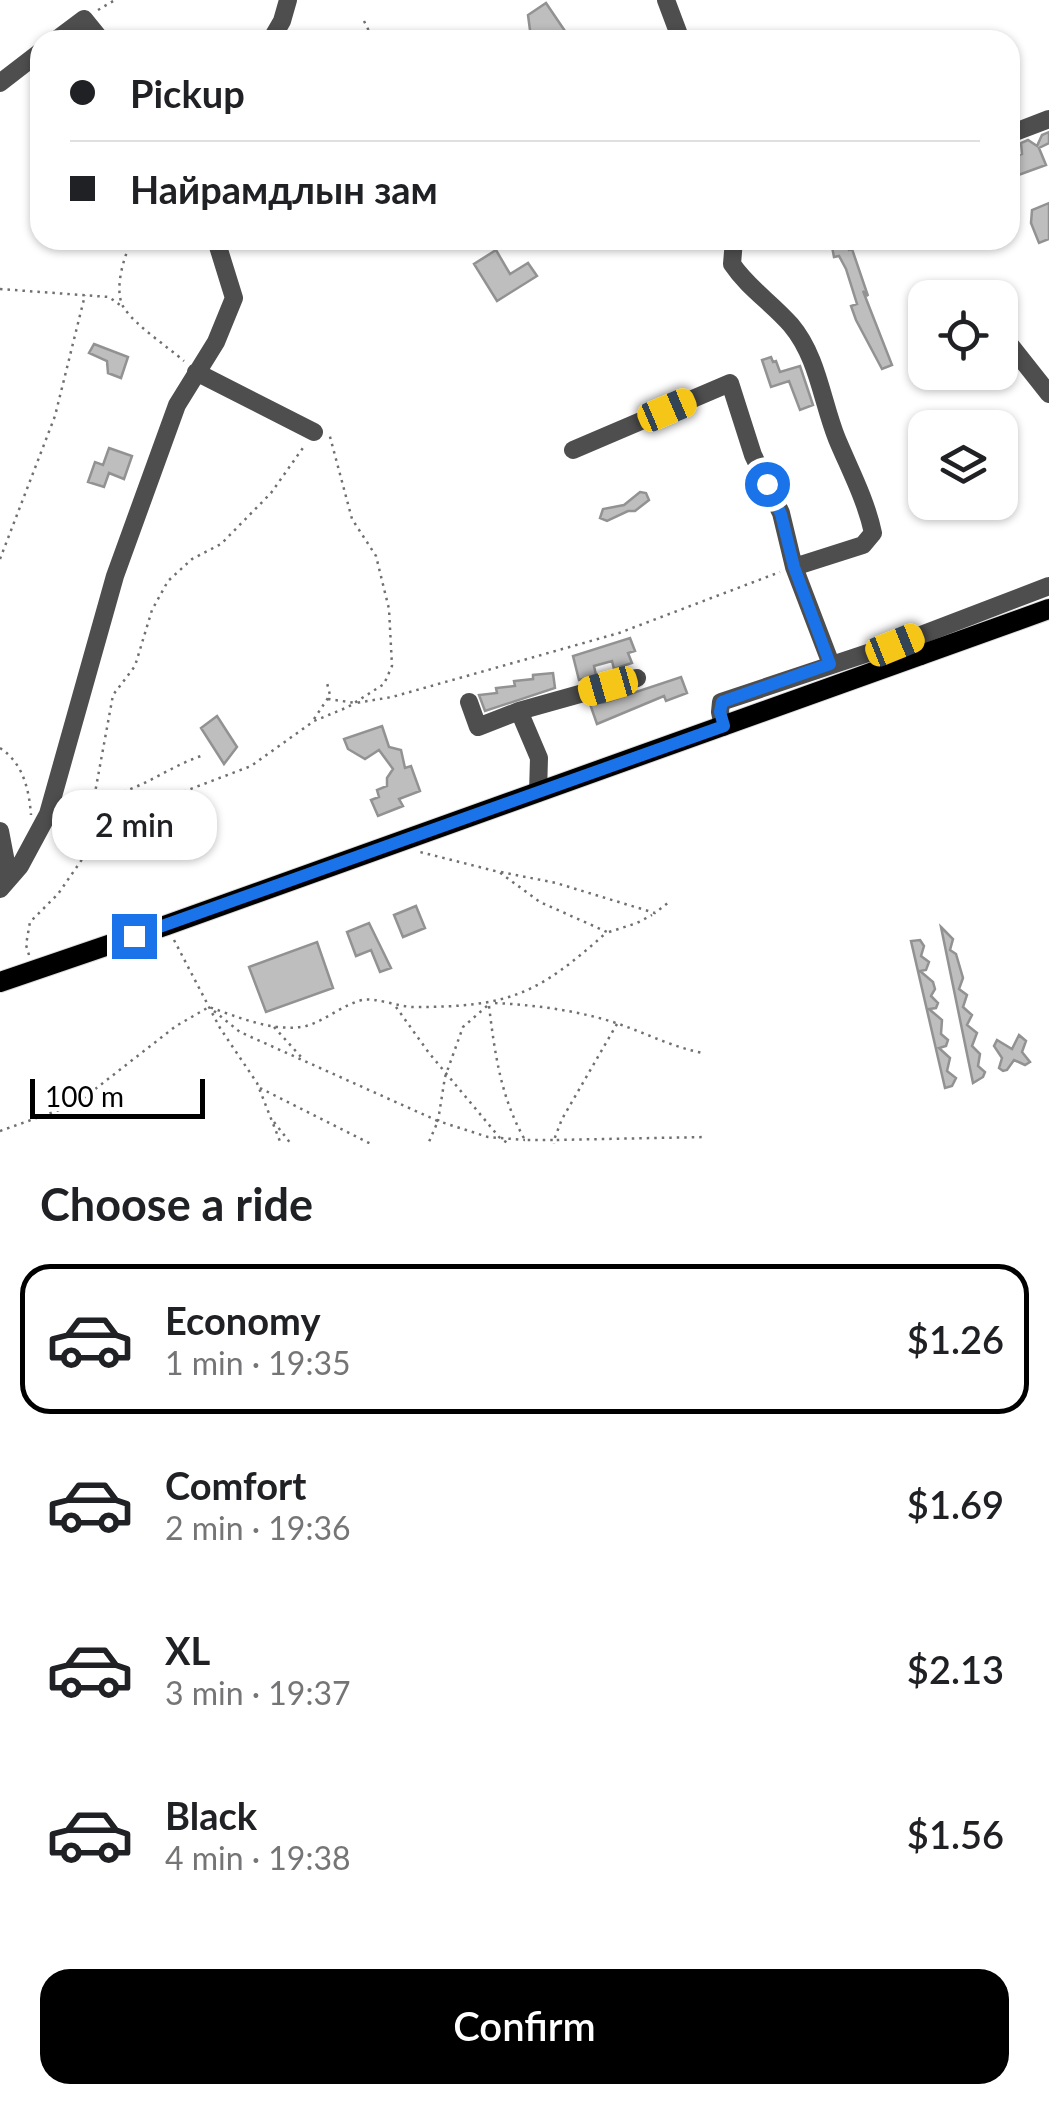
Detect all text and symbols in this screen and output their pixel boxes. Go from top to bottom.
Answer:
text: Pickup [130,70,245,116]
text: Найрамдлын зам [130,166,438,212]
map controls [908,280,1018,520]
button: locate [908,280,1018,390]
car [634,384,700,436]
button: layers [908,410,1018,520]
route start [745,462,790,507]
car [862,620,928,670]
car [575,663,641,709]
callout: 2 min [52,791,216,861]
text: 2 min [95,805,174,844]
route end [112,914,157,959]
scale bar [30,1074,205,1118]
text: 100 m [45,1079,124,1113]
text: Choose a ride [40,1177,313,1231]
icon: car [45,1294,135,1384]
text: Economy [165,1297,320,1343]
text: $1.26 [907,1316,1004,1362]
text: 1 min · 19:35 [165,1343,351,1382]
icon: car [45,1459,135,1549]
text: Comfort [165,1462,306,1508]
text: $1.69 [907,1481,1004,1527]
text: 2 min · 19:36 [165,1508,351,1547]
icon: car [45,1624,135,1714]
text: XL [165,1627,210,1673]
text: $2.13 [907,1646,1004,1692]
text: 3 min · 19:37 [165,1673,351,1712]
icon: car [45,1789,135,1879]
text: Black [165,1792,257,1838]
text: $1.56 [907,1811,1004,1857]
text: 4 min · 19:38 [165,1838,351,1877]
button: Confirm [40,1969,1009,2084]

